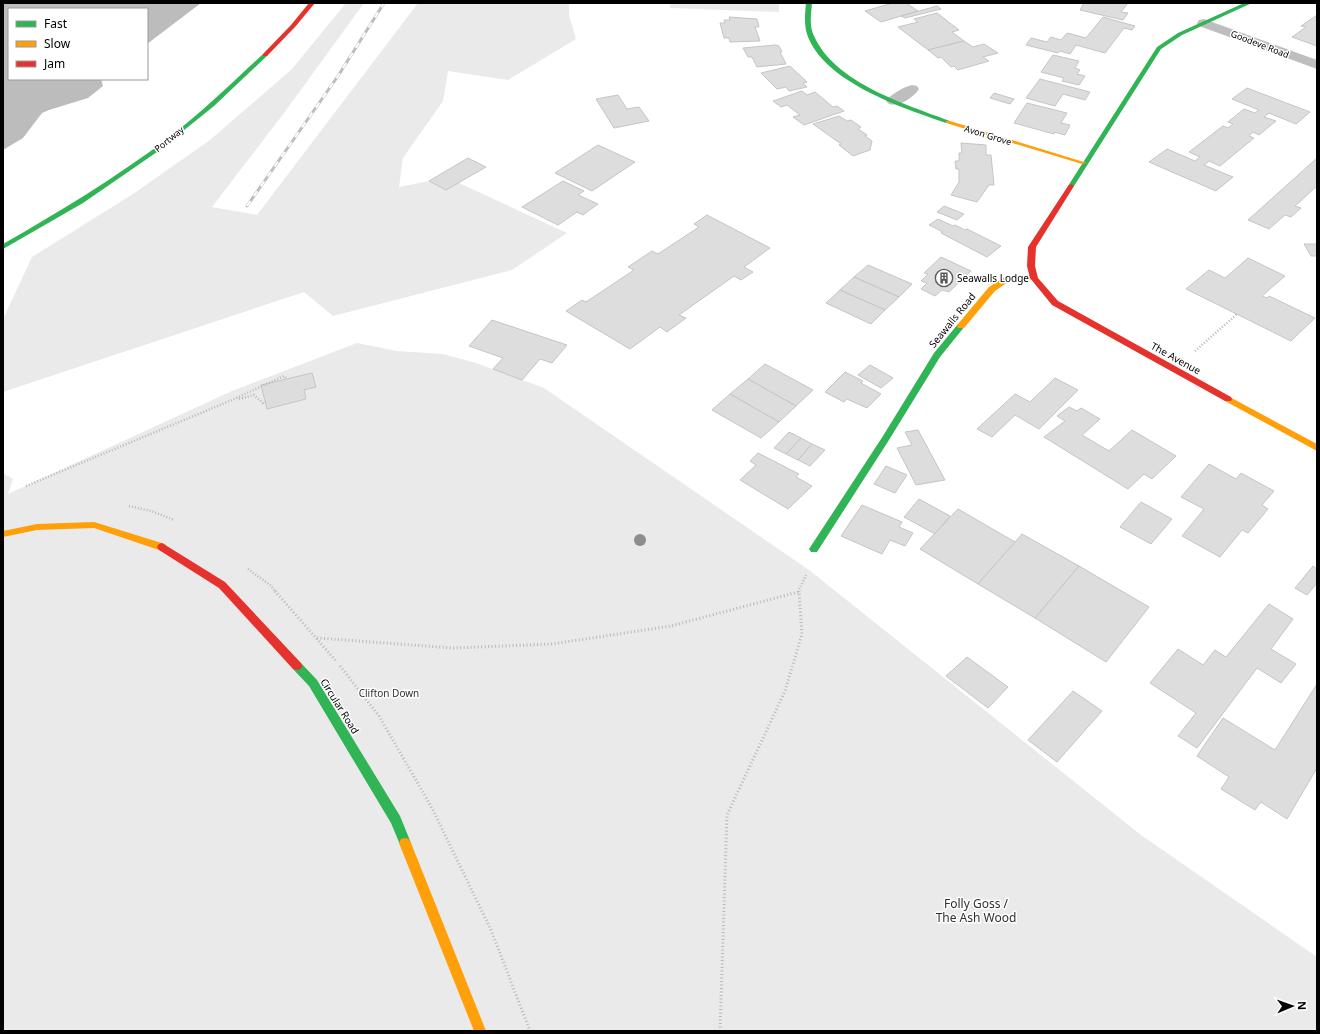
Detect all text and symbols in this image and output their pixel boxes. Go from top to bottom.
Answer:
legend [8,8,148,80]
text: Fast [44,15,68,32]
street label: Goodeve Road [1229,27,1291,61]
text: Slow [44,35,71,52]
text: Jam [43,55,65,72]
street label: Avon Grove [963,122,1013,148]
street label: Portway [151,123,187,155]
building icon: Seawalls Lodge [934,268,954,288]
place label: Seawalls Lodge [957,271,1029,285]
street label: Seawalls Road [926,290,978,350]
street label: The Avenue [1149,339,1204,378]
street label: Circular Road [317,676,363,736]
park label: Clifton Down [359,686,419,700]
park label: Folly Goss / The Ash Wood [936,895,1016,926]
north arrow [1272,986,1312,1026]
text: N [1295,1001,1310,1010]

